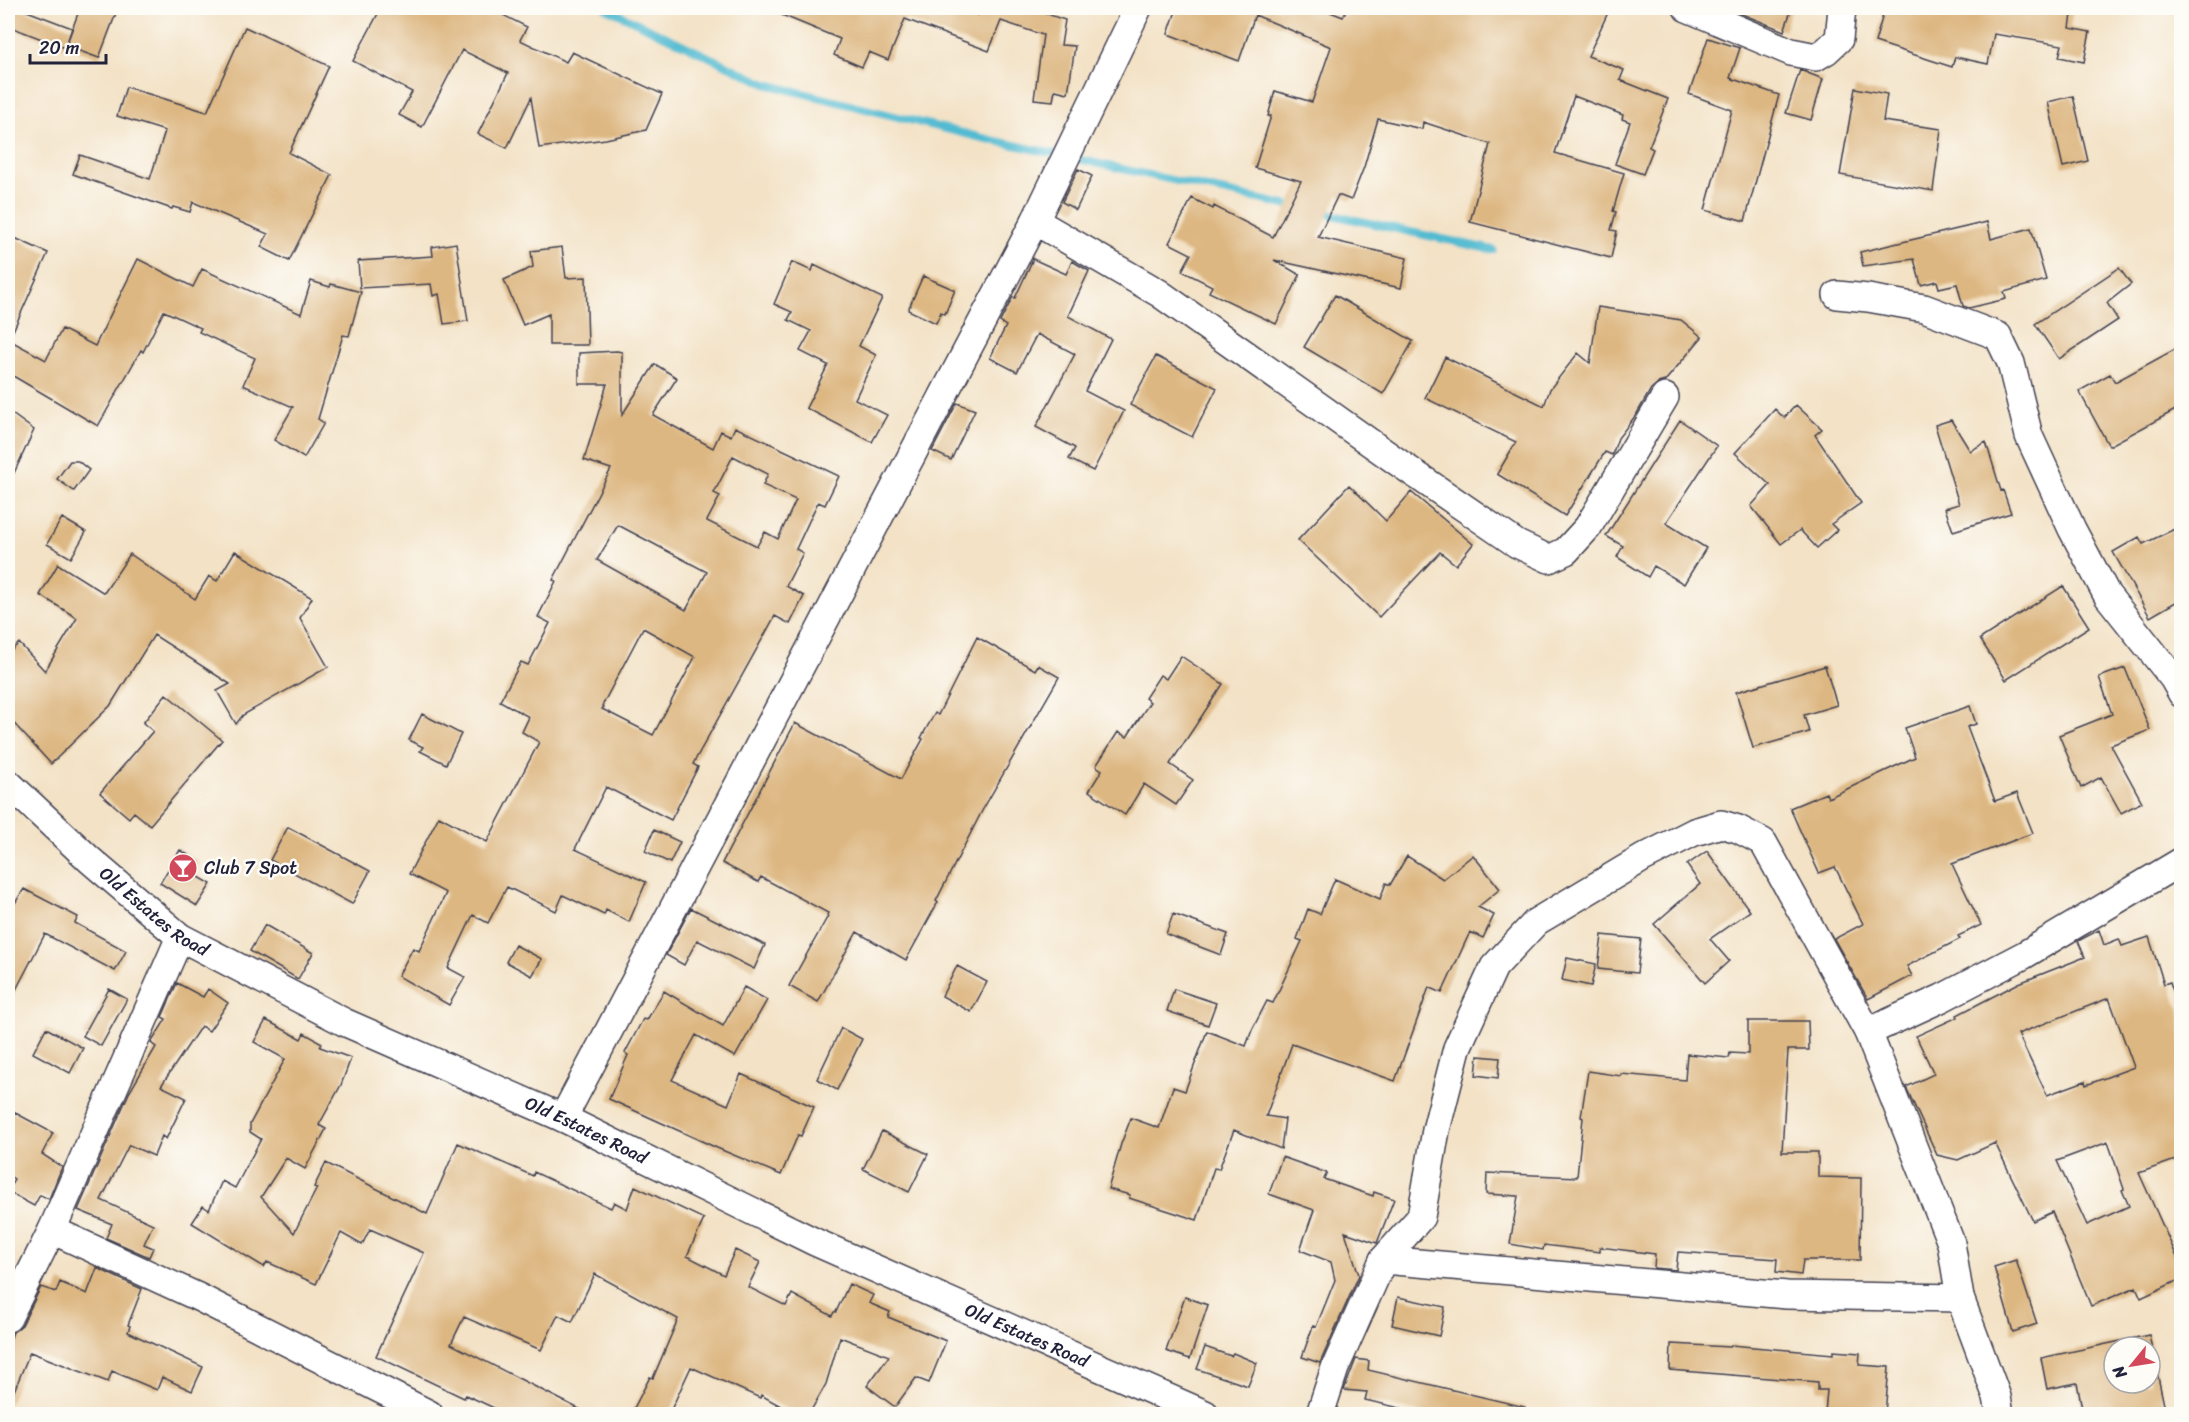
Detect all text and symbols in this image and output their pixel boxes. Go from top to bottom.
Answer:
scale bar [30,27,106,65]
text: 20 m [39,32,79,64]
bar icon: Club 7 Spot [167,852,199,884]
place label: Club 7 Spot [204,852,297,884]
street label: Old Estates Road [92,858,216,966]
street label: Old Estates Road [520,1087,655,1174]
street label: Old Estates Road [959,1294,1095,1377]
north arrow [2102,1335,2162,1395]
text: N [2104,1359,2135,1385]

